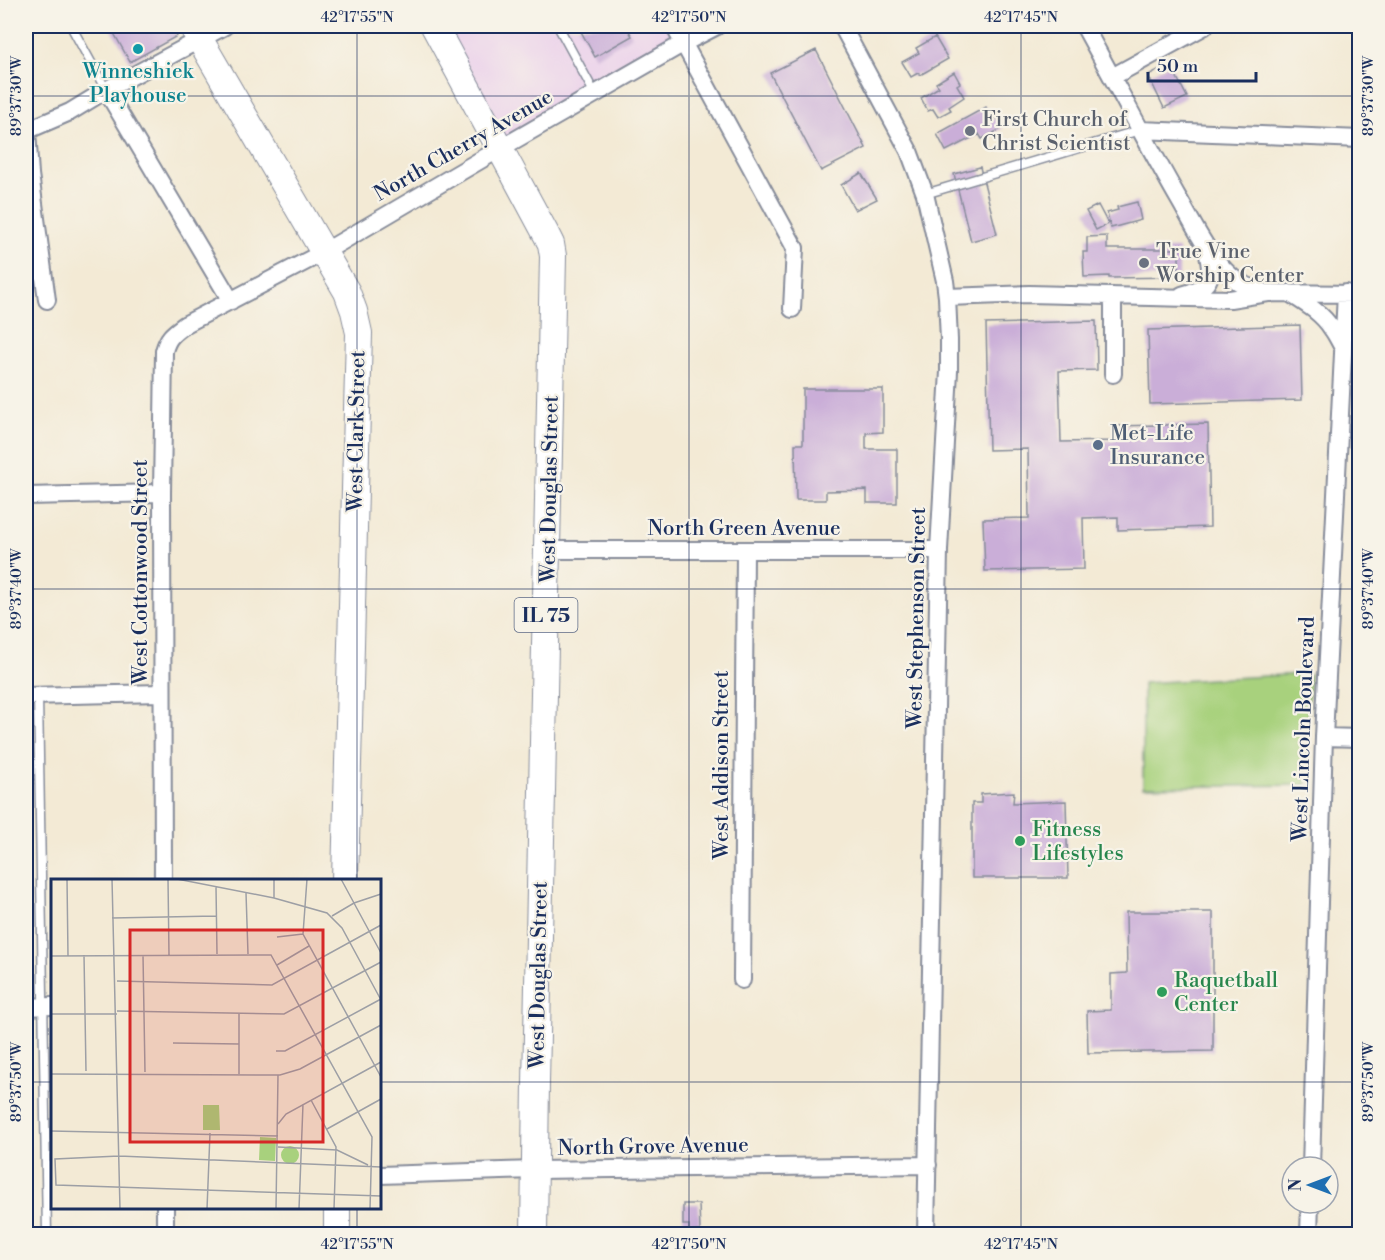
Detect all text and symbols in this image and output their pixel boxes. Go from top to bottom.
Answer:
text: 42°17'55"N [320,8,394,27]
text: 42°17'50"N [652,8,726,27]
text: 42°17'45"N [984,8,1058,27]
marker: Winneshiek Playhouse [131,42,145,56]
scale bar [1148,45,1256,83]
text: 89°37'30"W [7,55,26,136]
text: 50 m [1157,55,1199,78]
text: 89°37'30"W [1359,55,1378,136]
place label: Winneshiek Playhouse [81,59,195,109]
street label: North Cherry Avenue [370,84,557,208]
place label: First Church of Christ Scientist [982,107,1131,157]
marker: First Church of Christ Scientist [963,124,977,138]
place label: True Vine Worship Center [1155,239,1304,289]
marker: True Vine Worship Center [1137,256,1151,270]
street label: West Clark Street [343,349,371,513]
street label: West Douglas Street [535,394,565,584]
place label: Met-Life Insurance [1110,421,1205,471]
marker: Met-Life Insurance [1091,438,1105,452]
street label: West Cottonwood Street [128,459,154,686]
street label: West Stephenson Street [902,506,932,730]
street label: North Green Avenue [647,516,841,542]
text: 89°37'40"W [7,548,26,630]
text: 89°37'40"W [1359,548,1378,630]
road number: IL 75 [514,598,578,632]
street label: West Lincoln Boulevard [1287,616,1321,843]
street label: West Addison Street [709,670,735,861]
place label: Fitness Lifestyles [1032,817,1124,867]
marker: Fitness Lifestyles [1013,834,1027,848]
inset map [51,879,381,1209]
street label: West Douglas Street [524,880,554,1070]
place label: Raquetball Center [1174,968,1278,1018]
marker: Raquetball Center [1155,985,1169,999]
text: 89°37'50"W [7,1041,26,1122]
text: 89°37'50"W [1359,1041,1378,1122]
street label: North Grove Avenue [557,1132,749,1162]
north arrow [1280,1155,1340,1215]
text: N [1286,1178,1306,1191]
text: 42°17'55"N [320,1235,394,1254]
text: 42°17'50"N [652,1235,726,1254]
text: 42°17'45"N [984,1235,1058,1254]

